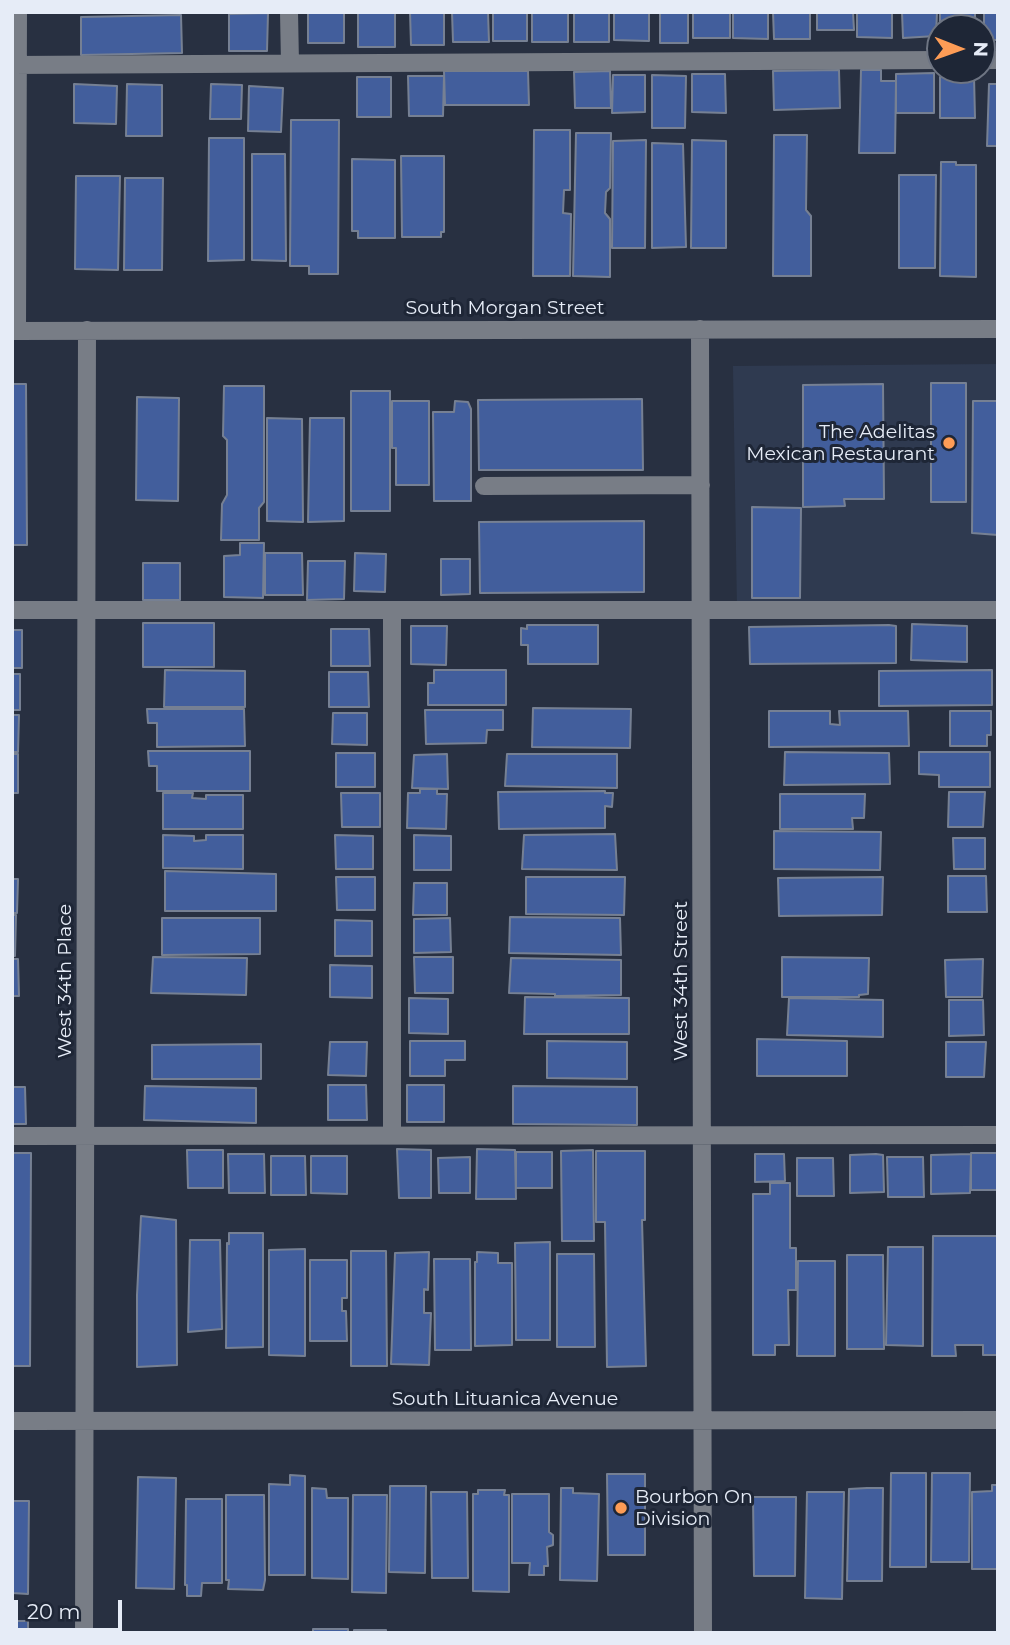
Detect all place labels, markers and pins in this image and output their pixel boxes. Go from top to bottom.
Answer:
place label: The Adelitas Mexican Restaurant [746,421,935,465]
marker: The Adelitas Mexican Restaurant [941,435,957,451]
place label: Bourbon On Division [635,1486,753,1530]
marker: Bourbon On Division [613,1500,629,1516]

